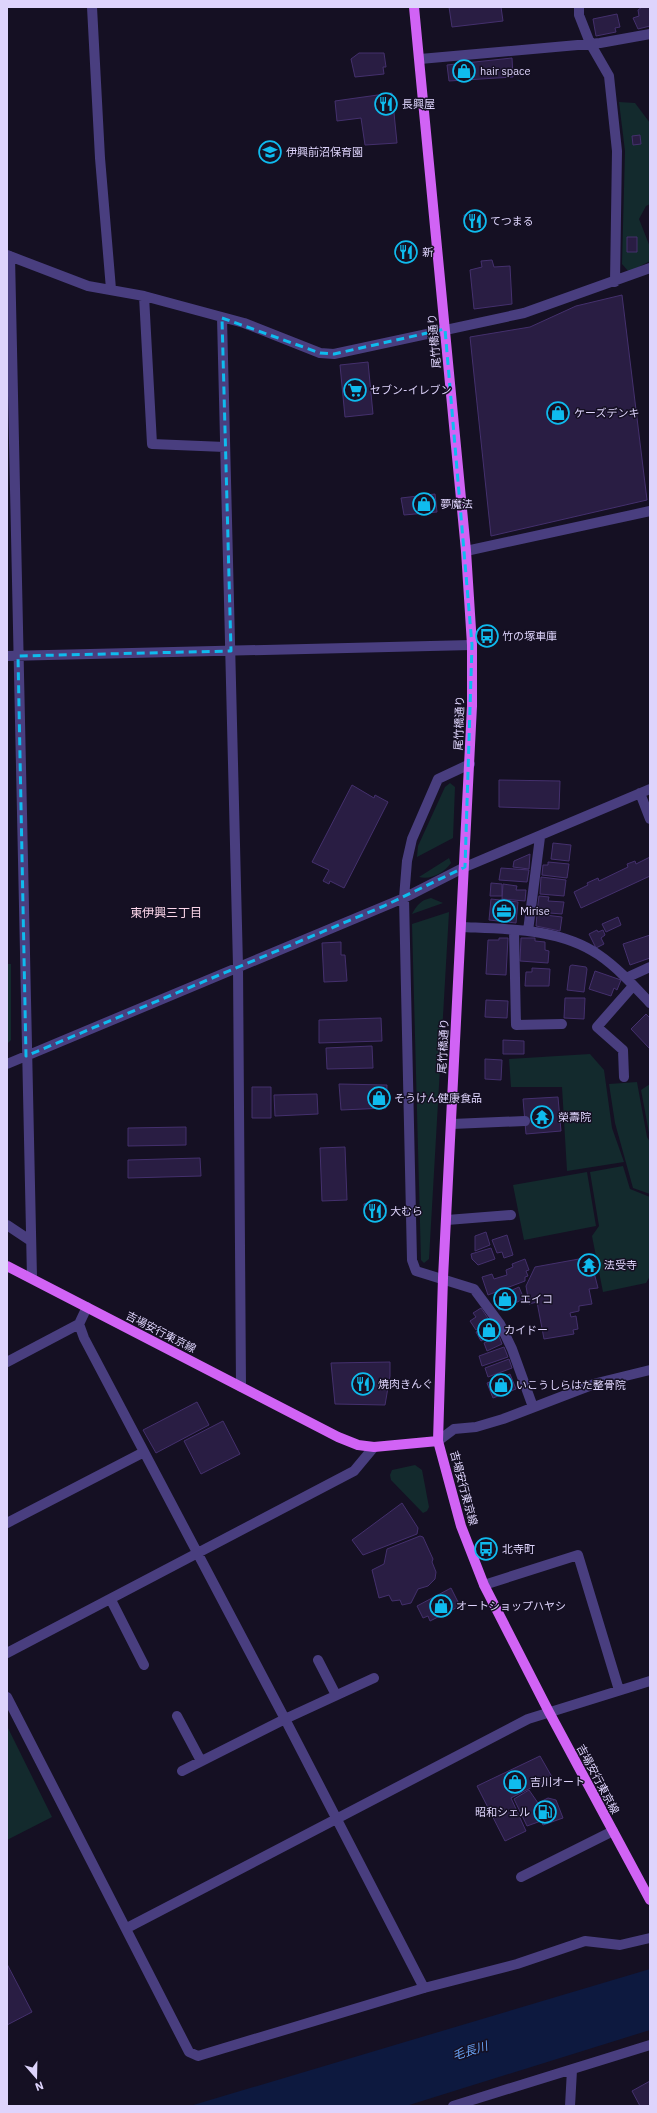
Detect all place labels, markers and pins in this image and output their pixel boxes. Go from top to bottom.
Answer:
shop icon: hair space [451,58,477,84]
place label: hair space [480,64,531,78]
restaurant icon: 長興屋 [373,91,399,117]
place label: 長興屋 [402,97,435,111]
school or university icon: 伊興前沼保育園 [257,139,283,165]
place label: 伊興前沼保育園 [286,145,363,159]
restaurant icon: てつまる [462,208,488,234]
place label: てつまる [490,214,534,228]
restaurant icon: 新 [393,239,419,265]
place label: 新 [422,245,433,259]
supermarket icon: セブン-イレブン [342,377,368,403]
place label: セブン-イレブン [370,383,451,397]
shop icon: ケーズデンキ [545,400,571,426]
place label: ケーズデンキ [574,406,639,420]
shop icon: 夢魔法 [411,491,437,517]
place label: 夢魔法 [440,497,473,511]
bus stop icon: 竹の塚車庫 [474,623,500,649]
place label: 竹の塚車庫 [502,629,557,643]
office icon: Mirise [491,898,517,924]
place label: Mirise [520,904,550,918]
shop icon: そうけん健康食品 [366,1085,392,1111]
place label: そうけん健康食品 [394,1091,482,1105]
temple icon: 榮壽院 [529,1104,555,1130]
place label: 榮壽院 [558,1110,591,1124]
restaurant icon: 大むら [362,1198,388,1224]
place label: 大むら [390,1204,423,1218]
temple icon: 法受寺 [576,1252,602,1278]
place label: 法受寺 [604,1258,637,1272]
shop icon: エイコ [492,1286,518,1312]
place label: エイコ [520,1292,553,1306]
shop icon: カイドー [476,1317,502,1343]
place label: カイドー [504,1323,548,1337]
restaurant icon: 焼肉きんぐ [350,1371,376,1397]
shop icon: いこうしらはた整骨院 [488,1372,514,1398]
place label: 焼肉きんぐ [378,1377,433,1391]
place label: いこうしらはた整骨院 [516,1378,626,1392]
bus stop icon: 北寺町 [473,1536,499,1562]
place label: 北寺町 [502,1542,535,1556]
shop icon: オートショップハヤシ [428,1593,454,1619]
place label: オートショップハヤシ [456,1599,566,1613]
shop icon: 吉川オート [502,1769,528,1795]
place label: 吉川オート [530,1775,585,1789]
fuel station icon: 昭和シェル [532,1799,558,1825]
place label: 昭和シェル [475,1805,530,1819]

